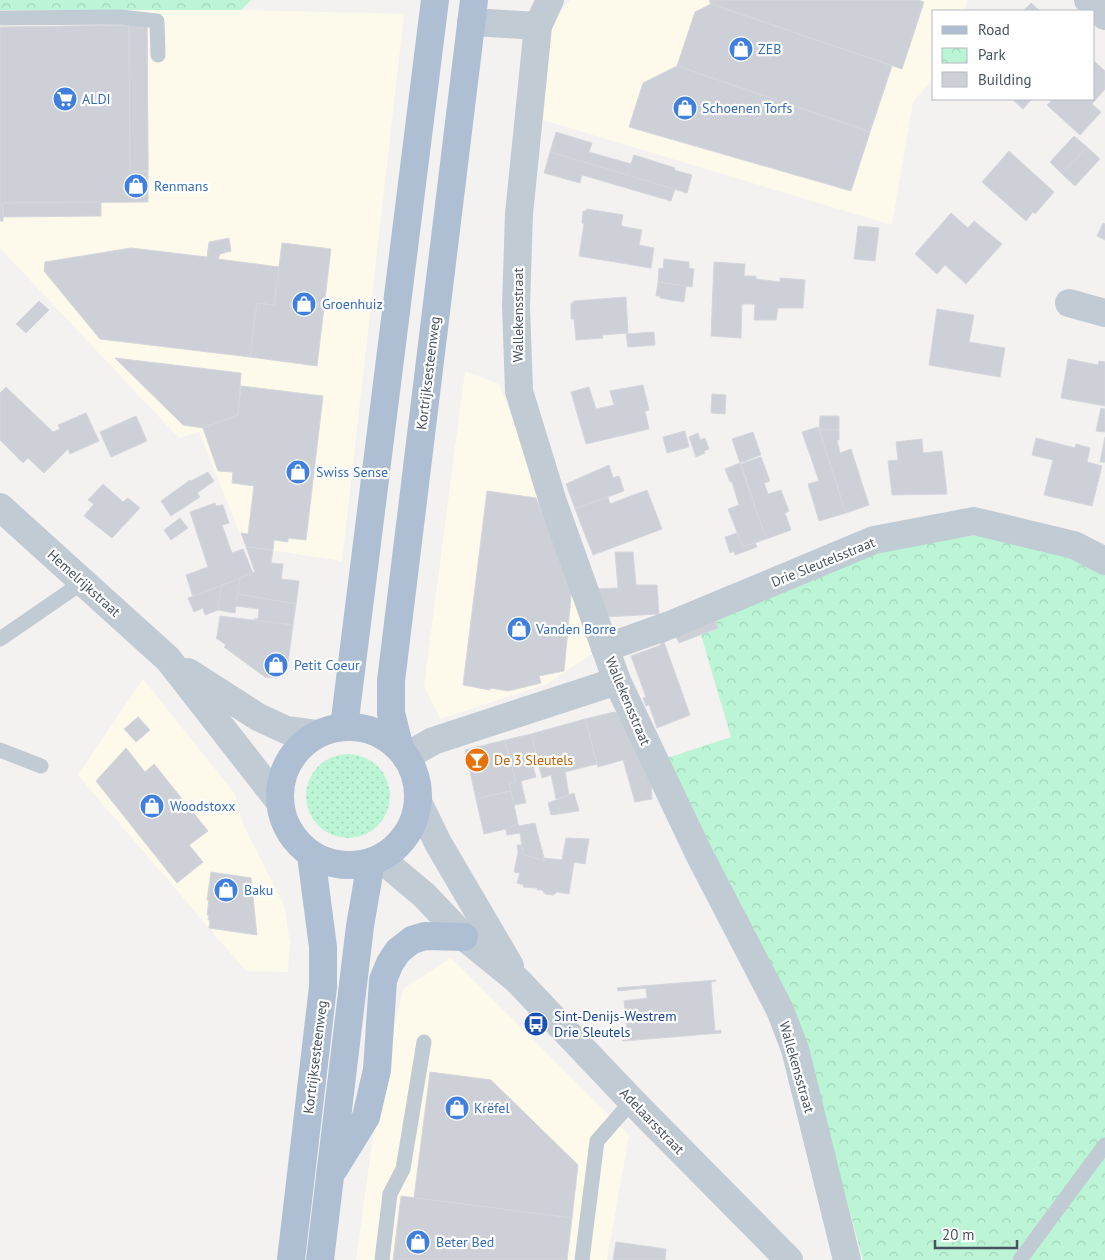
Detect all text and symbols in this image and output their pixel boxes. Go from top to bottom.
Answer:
legend [932,10,1095,100]
text: Road [978,20,1010,39]
shop icon: ZEB [728,36,754,62]
place label: ZEB [758,40,781,58]
text: Park [978,45,1006,64]
text: Building [978,70,1032,89]
supermarket icon: ALDI [52,86,78,112]
place label: ALDI [82,90,111,108]
shop icon: Schoenen Torfs [672,95,698,121]
place label: Schoenen Torfs [702,99,792,117]
shop icon: Renmans [123,173,149,199]
place label: Renmans [154,177,208,195]
street label: Wallekensstraat [509,268,527,362]
shop icon: Groenhuiz [291,291,317,317]
place label: Groenhuiz [322,295,383,313]
street label: Kortrijksesteenweg [412,315,444,431]
shop icon: Swiss Sense [285,459,311,485]
place label: Swiss Sense [316,463,388,481]
street label: Drie Sleutelsstraat [768,533,878,591]
street label: Hemelrijkstraat [44,546,124,621]
shop icon: Vanden Borre [506,616,532,642]
place label: Vanden Borre [535,620,616,638]
shop icon: Petit Coeur [263,652,289,678]
street label: Wallekensstraat [601,654,655,748]
place label: Petit Coeur [294,656,360,674]
bar icon: De 3 Sleutels [464,747,490,773]
place label: De 3 Sleutels [494,751,573,769]
shop icon: Woodstoxx [139,793,165,819]
place label: Woodstoxx [170,797,235,815]
shop icon: Baku [213,877,239,903]
place label: Baku [244,881,273,899]
street label: Kortrijksesteenweg [299,999,331,1115]
place label: Sint-Denijs-Westrem Drie Sleutels [554,1007,677,1041]
bus stop icon: Sint-Denijs-Westrem Drie Sleutels [523,1011,549,1037]
street label: Wallekensstraat [775,1019,819,1115]
street label: Adelaarsstraat [616,1084,688,1158]
shop icon: Krëfel [444,1095,470,1121]
place label: Krëfel [474,1099,510,1117]
scale bar [935,1218,1018,1250]
text: 20 m [942,1225,975,1244]
shop icon: Beter Bed [405,1229,431,1255]
place label: Beter Bed [436,1233,494,1251]

